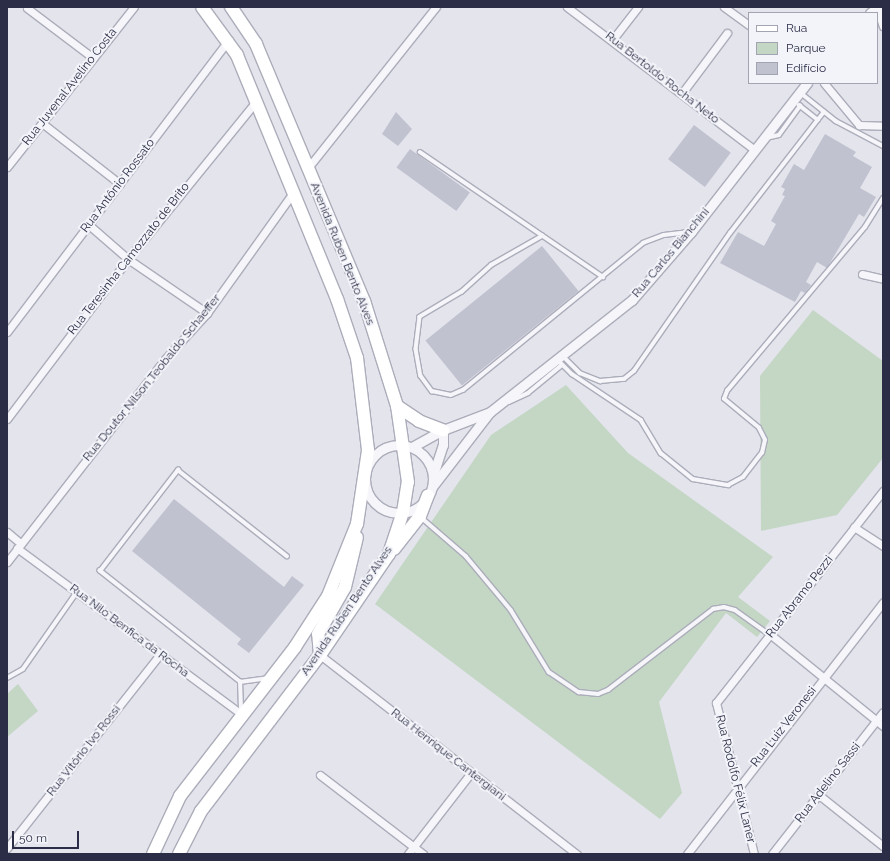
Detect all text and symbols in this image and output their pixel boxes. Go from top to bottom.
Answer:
legend [748,12,878,84]
text: Rua [786,21,807,35]
street label: Rua Juvenal Avelino Costa [19,25,121,149]
street label: Rua Bertoldo Rocha Neto [602,29,722,127]
text: Parque [786,41,826,55]
text: Edifício [786,61,826,75]
street label: Rua Antônio Rossato [78,136,158,236]
street label: Rua Teresinha Camozzato de Brito [65,180,193,338]
street label: Avenida Ruben Bento Alves [307,180,377,328]
street label: Rua Carlos Bianchini [629,205,713,301]
street label: Rua Doutor Nílson Teobaldo Schaeffer [80,291,224,465]
street label: Avenida Ruben Bento Alves [298,543,396,679]
street label: Rua Abramo Pezzi [763,553,837,641]
street label: Rua Nilo Benfica da Rocha [66,581,192,681]
street label: Rua Luiz Veronesi [748,684,820,770]
street label: Rua Vitório Ivo Rossi [44,703,124,799]
street label: Rua Henrique Cantergiani [388,706,508,804]
street label: Rua Rodolfo Félix Laner [712,713,758,845]
street label: Rua Adelino Sassi [792,740,864,826]
scale bar [14,823,81,849]
text: 50 m [19,831,47,845]

